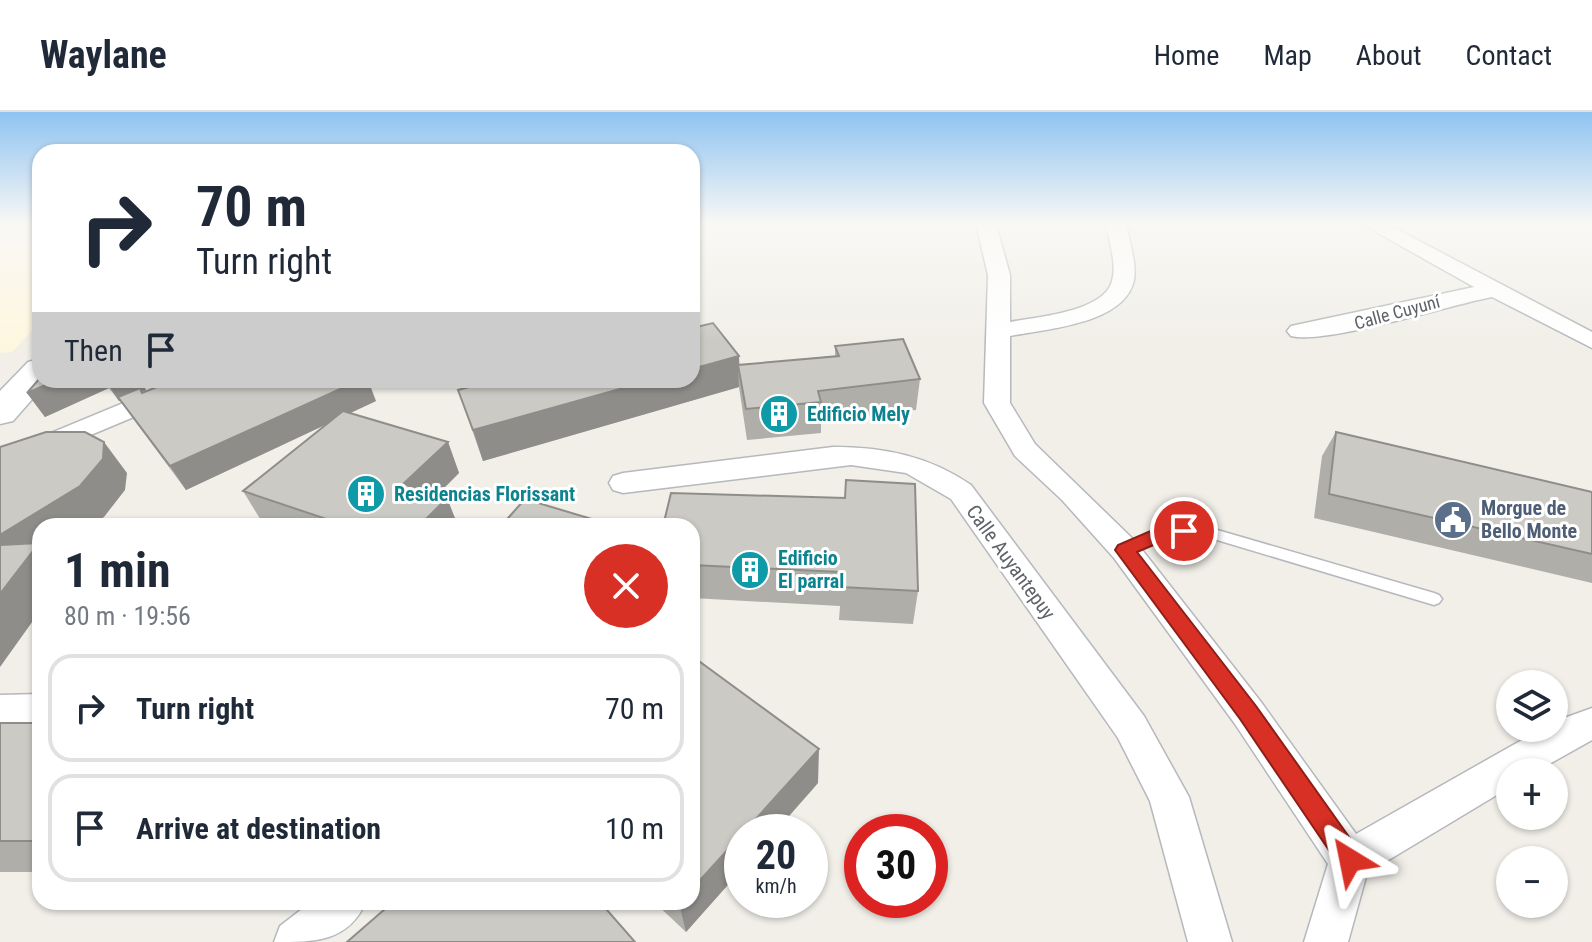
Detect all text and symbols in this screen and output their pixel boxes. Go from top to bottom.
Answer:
text: Waylane [40,33,167,77]
text: Home [1154,39,1219,72]
text: Map [1263,39,1312,72]
text: About [1356,39,1422,72]
text: Contact [1466,39,1552,72]
text: 70 m [196,174,307,240]
icon: right [64,176,168,280]
text: Turn right [196,241,332,283]
street label: Calle Cuyuní [1352,290,1443,333]
icon: arrive [139,328,183,372]
text: Then [64,333,123,368]
building icon: Edificio Mely [758,393,800,435]
place label: Edificio Mely [807,402,910,426]
building icon: Residencias Florissant [345,473,387,515]
place label: Residencias Florissant [394,482,575,506]
place label: Morgue de Bello Monte [1481,496,1577,543]
pin [1150,497,1218,565]
public building icon: Morgue de Bello Monte [1432,499,1474,541]
street label: Calle Auyantepuy [961,500,1061,624]
icon: arrive [1162,509,1206,553]
text: 1 min [64,542,171,599]
button: close [584,544,668,628]
place label: Edificio El parral [778,546,844,593]
building icon: Edificio El parral [729,549,771,591]
text: 80 m · 19:56 [64,601,191,631]
map controls [1496,670,1568,918]
button: layers [1496,670,1568,742]
icon: right [68,686,112,730]
text: Turn right [136,691,254,726]
text: 70 m [605,691,664,726]
button: + [1496,758,1568,830]
icon: arrive [68,806,112,850]
text: Arrive at destination [136,811,381,846]
text: 10 m [605,811,664,846]
speed limit sign: 30 [844,814,948,918]
position arrow [1308,818,1392,902]
text: 20 [756,832,796,879]
button: − [1496,846,1568,918]
text: km/h [755,874,797,898]

